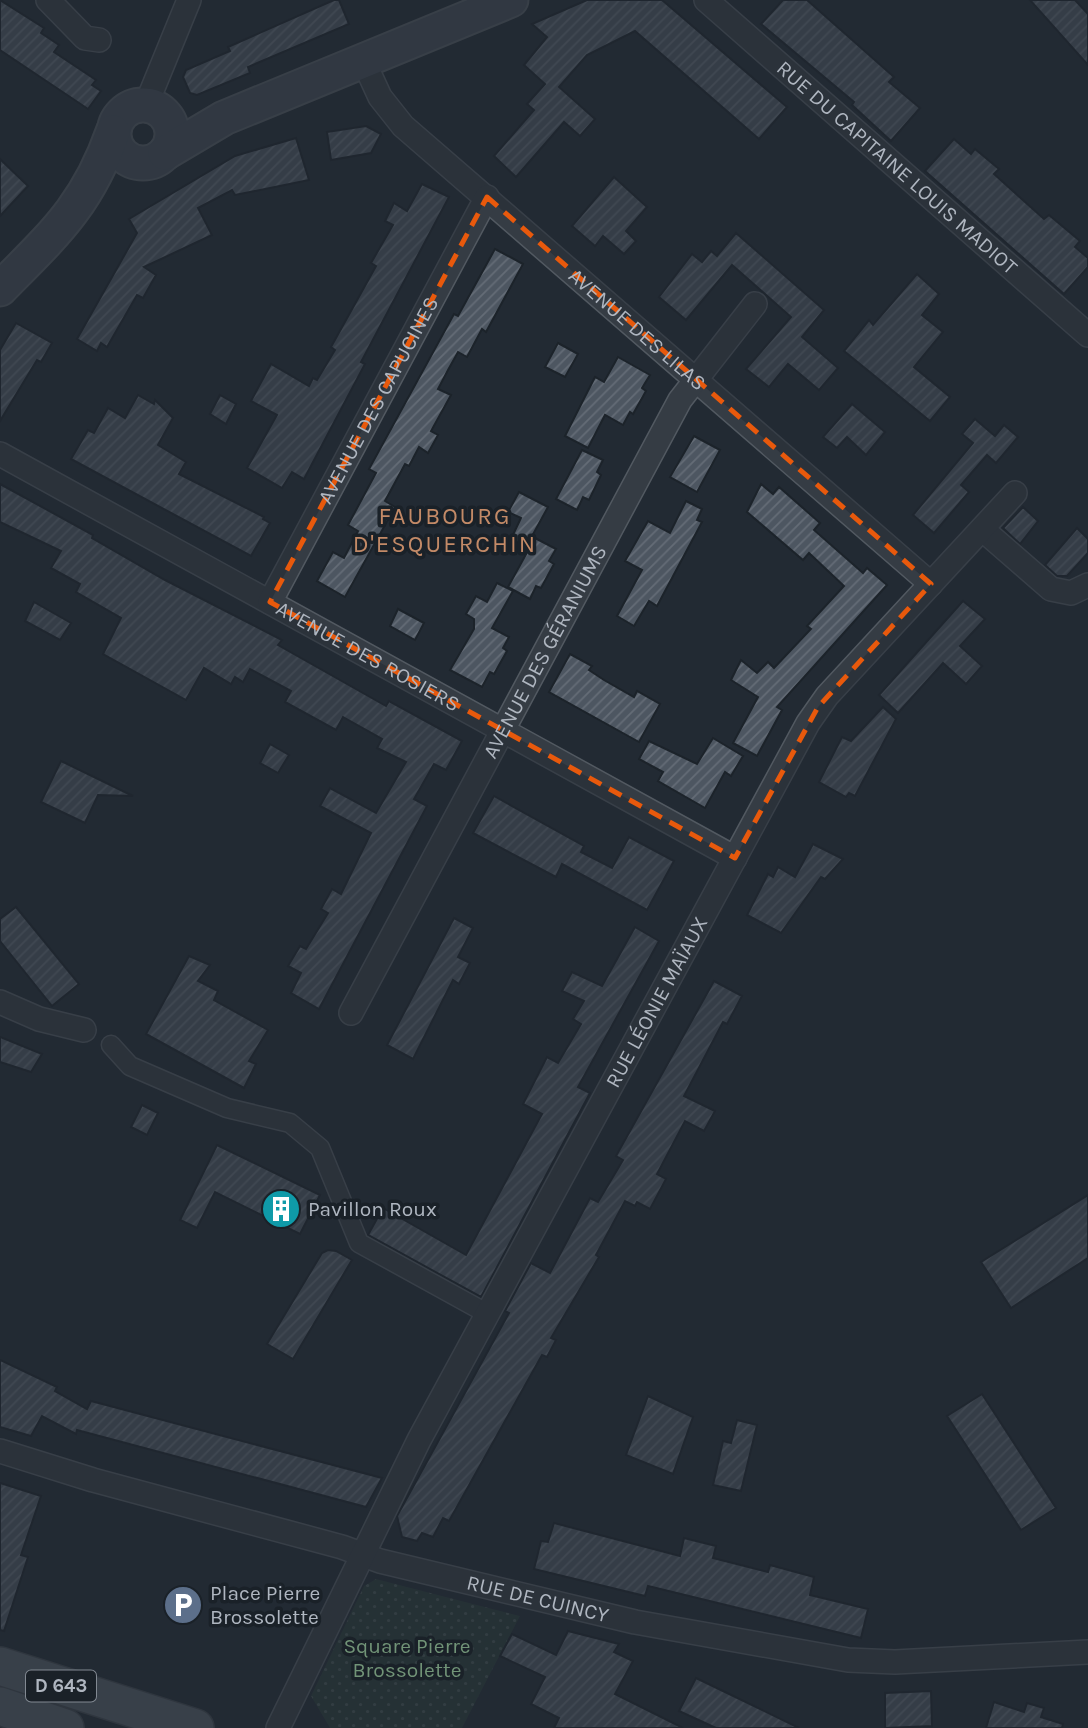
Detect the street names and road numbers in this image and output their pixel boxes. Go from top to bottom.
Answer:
street label: RUE DU CAPITAINE LOUIS MADIOT [772,56,1022,280]
street label: AVENUE DES LILAS [564,263,711,395]
street label: AVENUE DES CAPUCINES [313,293,443,508]
street label: AVENUE DES GÉRANIUMS [478,541,612,762]
street label: AVENUE DES ROSIERS [272,596,464,716]
street label: RUE LÉONIE MAÏAUX [601,912,713,1092]
street label: RUE DE CUINCY [464,1570,612,1627]
road number: D 643 [26,1670,96,1702]

